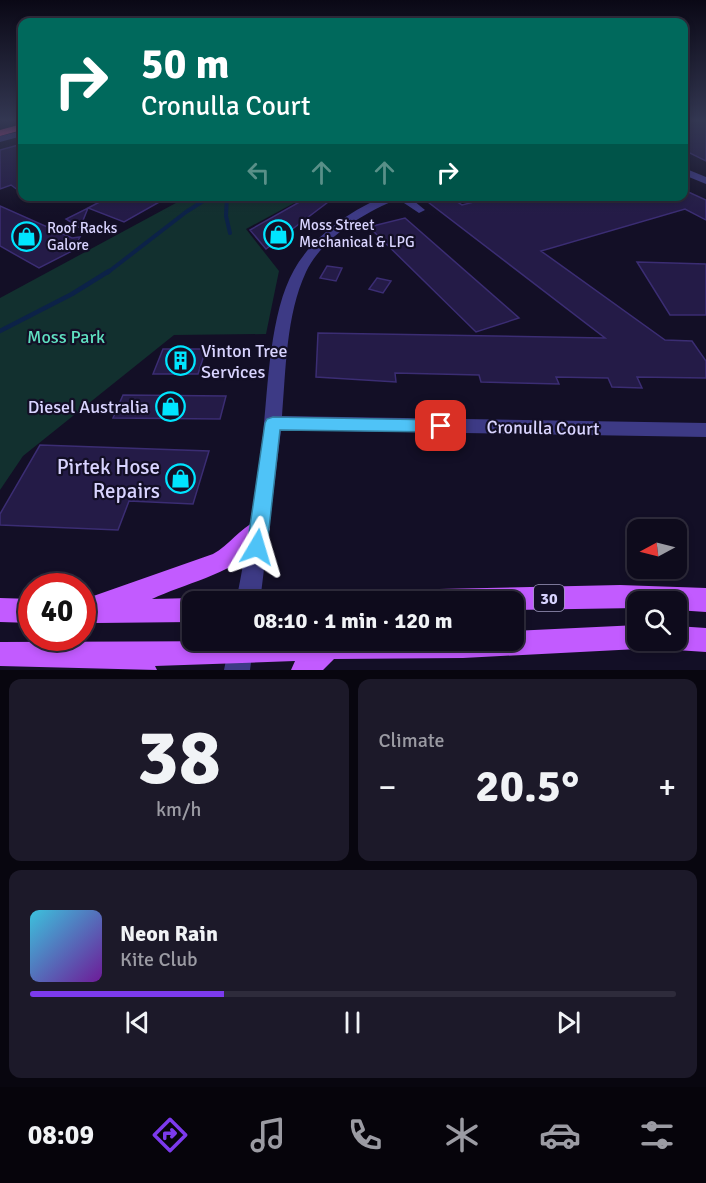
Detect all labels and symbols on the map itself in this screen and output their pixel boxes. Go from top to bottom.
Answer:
place label: Moss Street Mechanical & LPG [299,216,415,251]
shop icon: Moss Street Mechanical & LPG [262,218,294,250]
place label: Roof Racks Galore [47,219,118,254]
shop icon: Roof Racks Galore [10,221,42,253]
park label: Moss Park [27,326,105,348]
place label: Vinton Tree Services [201,340,288,383]
building icon: Vinton Tree Services [164,345,196,377]
shop icon: Diesel Australia [154,391,186,423]
place label: Diesel Australia [28,396,149,418]
pin [415,400,466,451]
street label: Cronulla Court [486,416,600,440]
place label: Pirtek Hose Repairs [57,454,160,504]
shop icon: Pirtek Hose Repairs [165,463,197,495]
position arrow [225,515,289,579]
north arrow [627,519,687,579]
speed limit sign: 40 [18,573,96,651]
road number: 30 [534,585,564,611]

